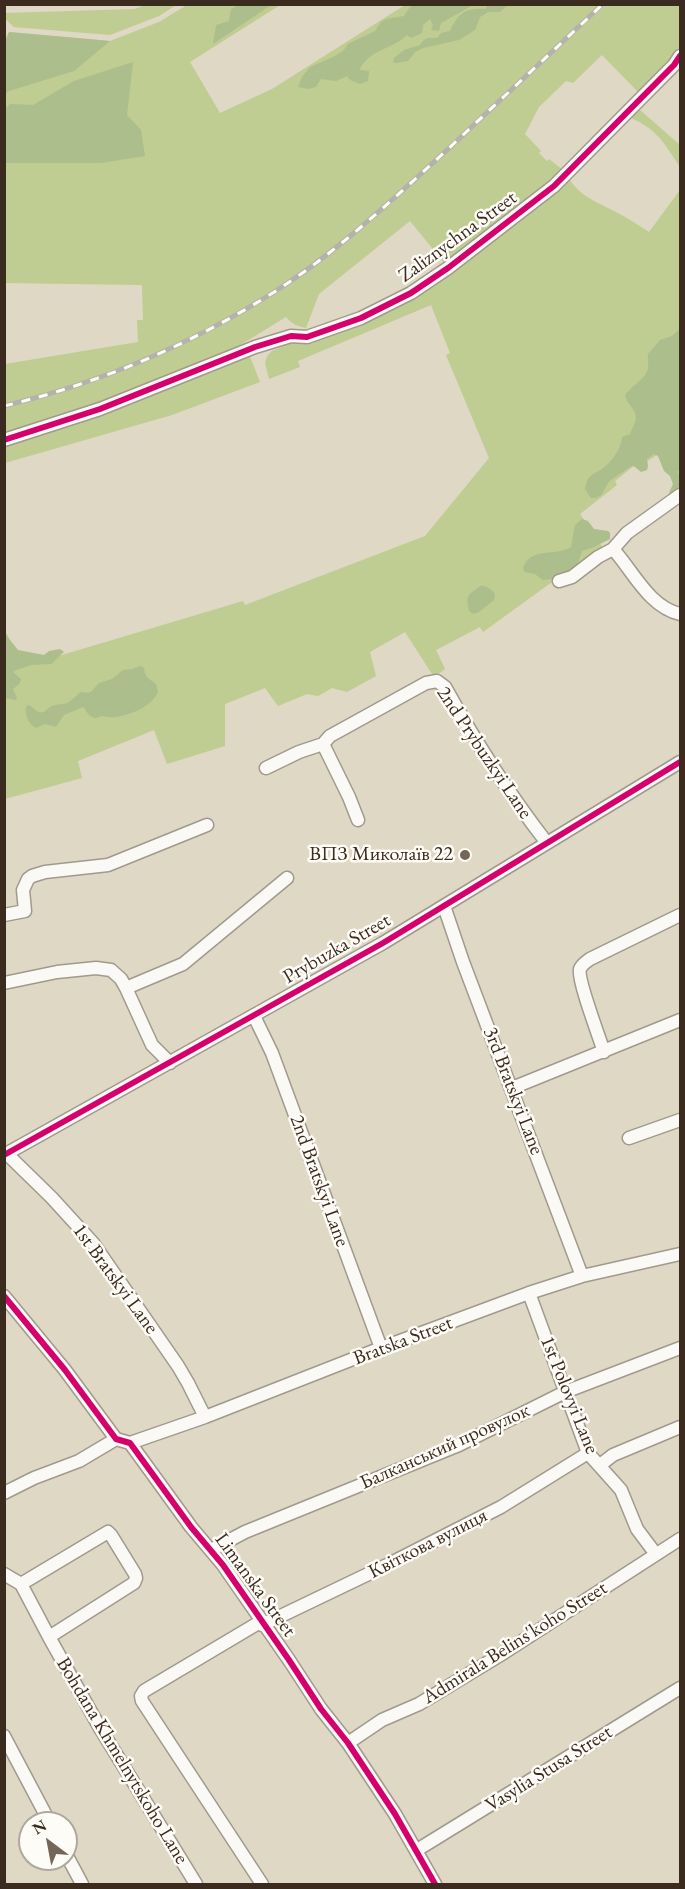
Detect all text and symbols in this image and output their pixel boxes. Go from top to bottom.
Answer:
street label: Zaliznychna Street [394,186,522,288]
street label: 2nd Prybuzkyi Lane [431,682,537,824]
place label: ВПЗ Миколаїв 22 [309,843,453,867]
marker: ВПЗ Миколаїв 22 [458,848,472,862]
street label: Prybuzka Street [279,909,395,989]
street label: 3rd Bratskyi Lane [478,1024,548,1158]
street label: 2nd Bratskyi Lane [284,1112,354,1250]
street label: 1st Bratskyi Lane [67,1219,163,1339]
street label: Bratska Street [350,1311,456,1371]
street label: 1st Polovyi Lane [534,1333,604,1457]
street label: Балканський провулок [356,1399,534,1495]
street label: Квіткова вулиця [365,1504,491,1584]
street label: Limanska Street [209,1528,301,1642]
street label: Admirala Belins'koho Street [418,1576,612,1710]
street label: Bohdana Khmelnytskoho Lane [51,1653,193,1869]
street label: Vasylia Stusa Street [481,1721,617,1817]
north arrow [18,1811,78,1871]
text: N [28,1815,50,1839]

